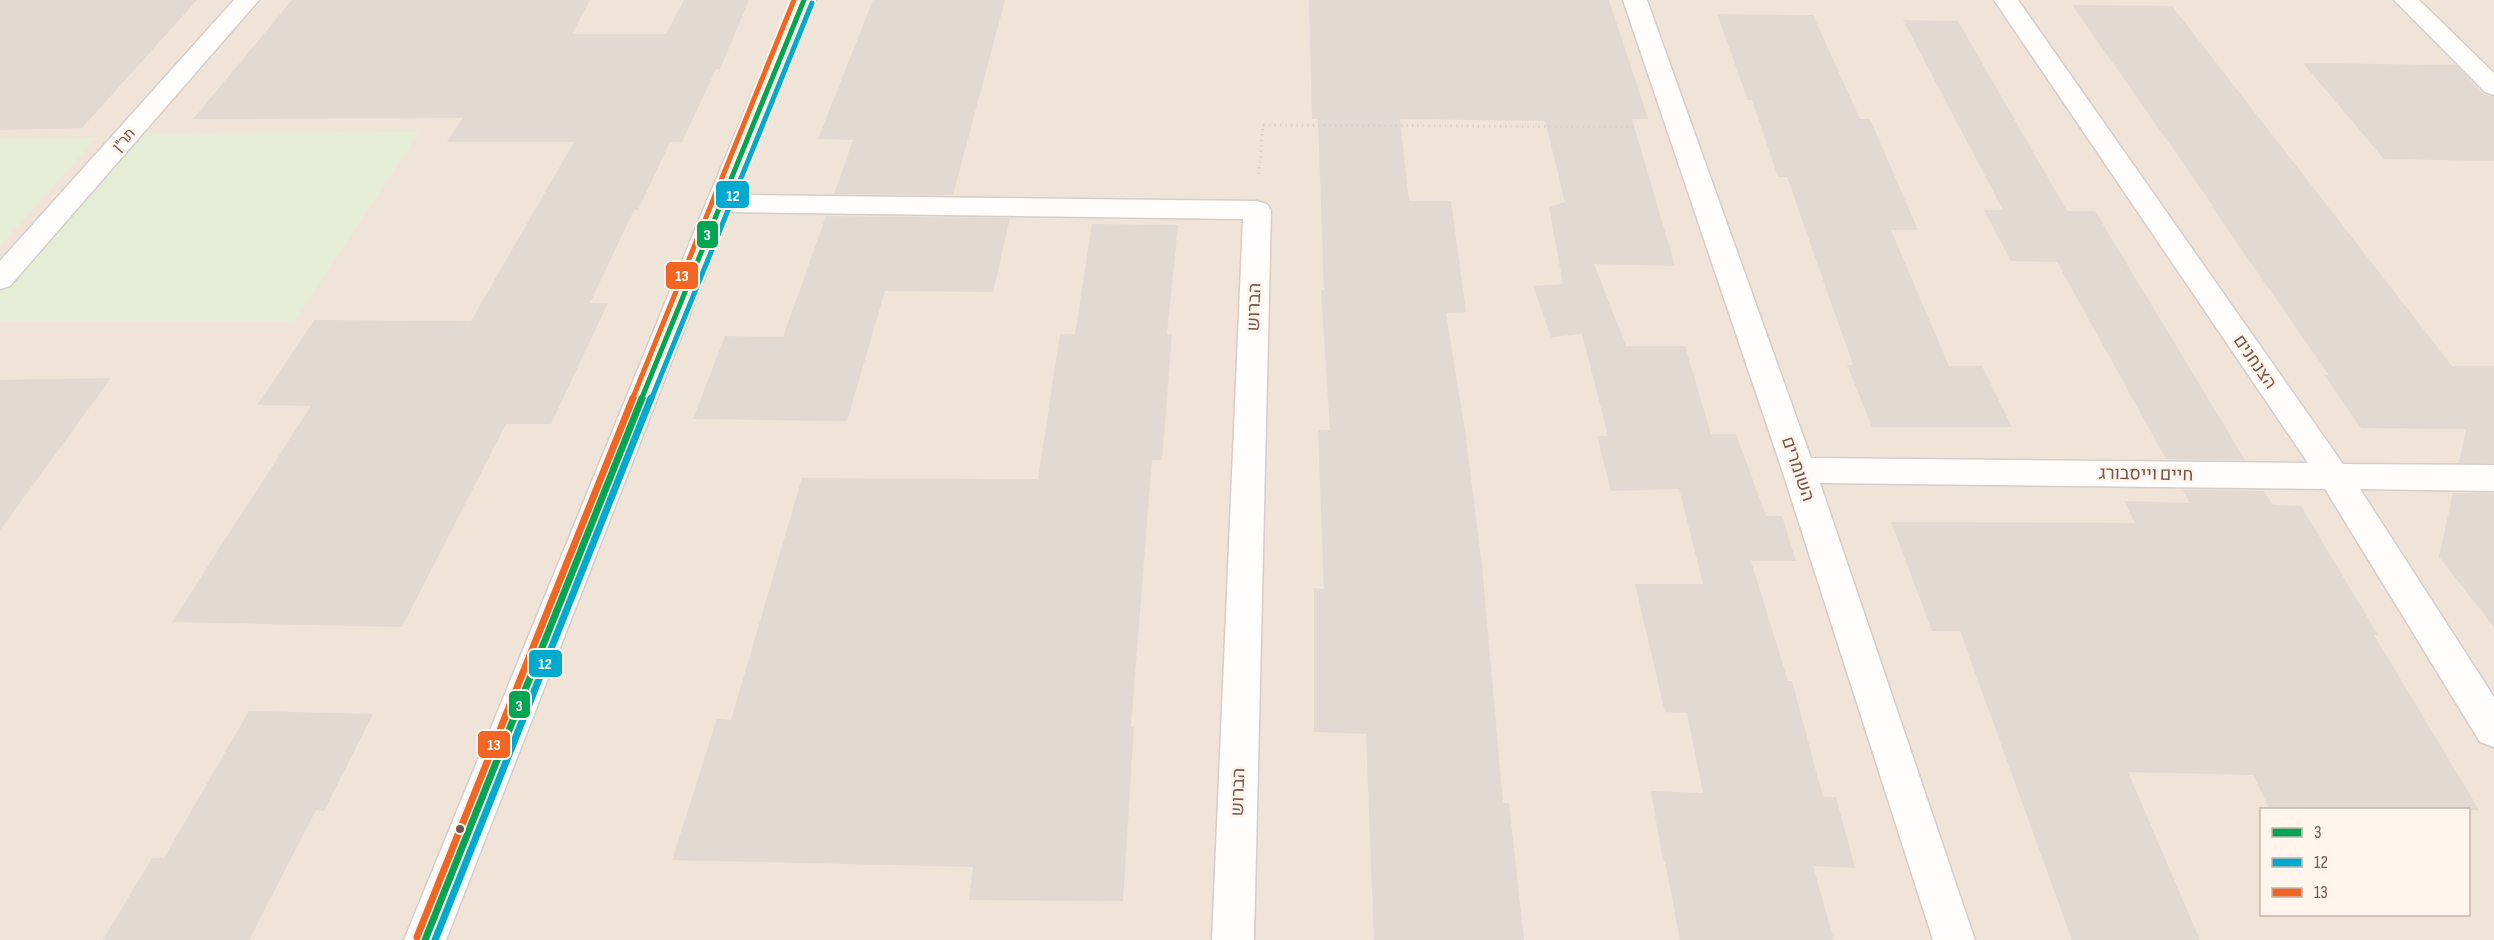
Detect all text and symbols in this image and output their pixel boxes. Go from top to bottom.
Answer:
street label: תר"ן [108,124,140,156]
line badge: 12 [715,180,750,209]
text: 12 [726,187,740,206]
line badge: 3 [696,220,719,249]
text: 3 [703,226,711,245]
line badge: 13 [665,261,699,290]
text: 13 [675,267,689,286]
street label: הברוש [1243,282,1265,332]
street label: הצנחנים [2229,331,2281,393]
street label: השומרים [1777,434,1819,504]
street label: חיים וייסבורג [2099,463,2193,485]
line badge: 12 [528,649,563,678]
text: 12 [538,655,552,674]
line badge: 3 [508,690,531,719]
text: 3 [515,697,523,716]
line badge: 13 [477,730,511,759]
text: 13 [487,736,501,755]
street label: הברוש [1227,767,1249,817]
legend [2260,808,2470,916]
text: 3 [2314,822,2322,843]
unlabelled marker [454,823,466,835]
text: 12 [2314,852,2328,873]
text: 13 [2314,882,2328,903]

